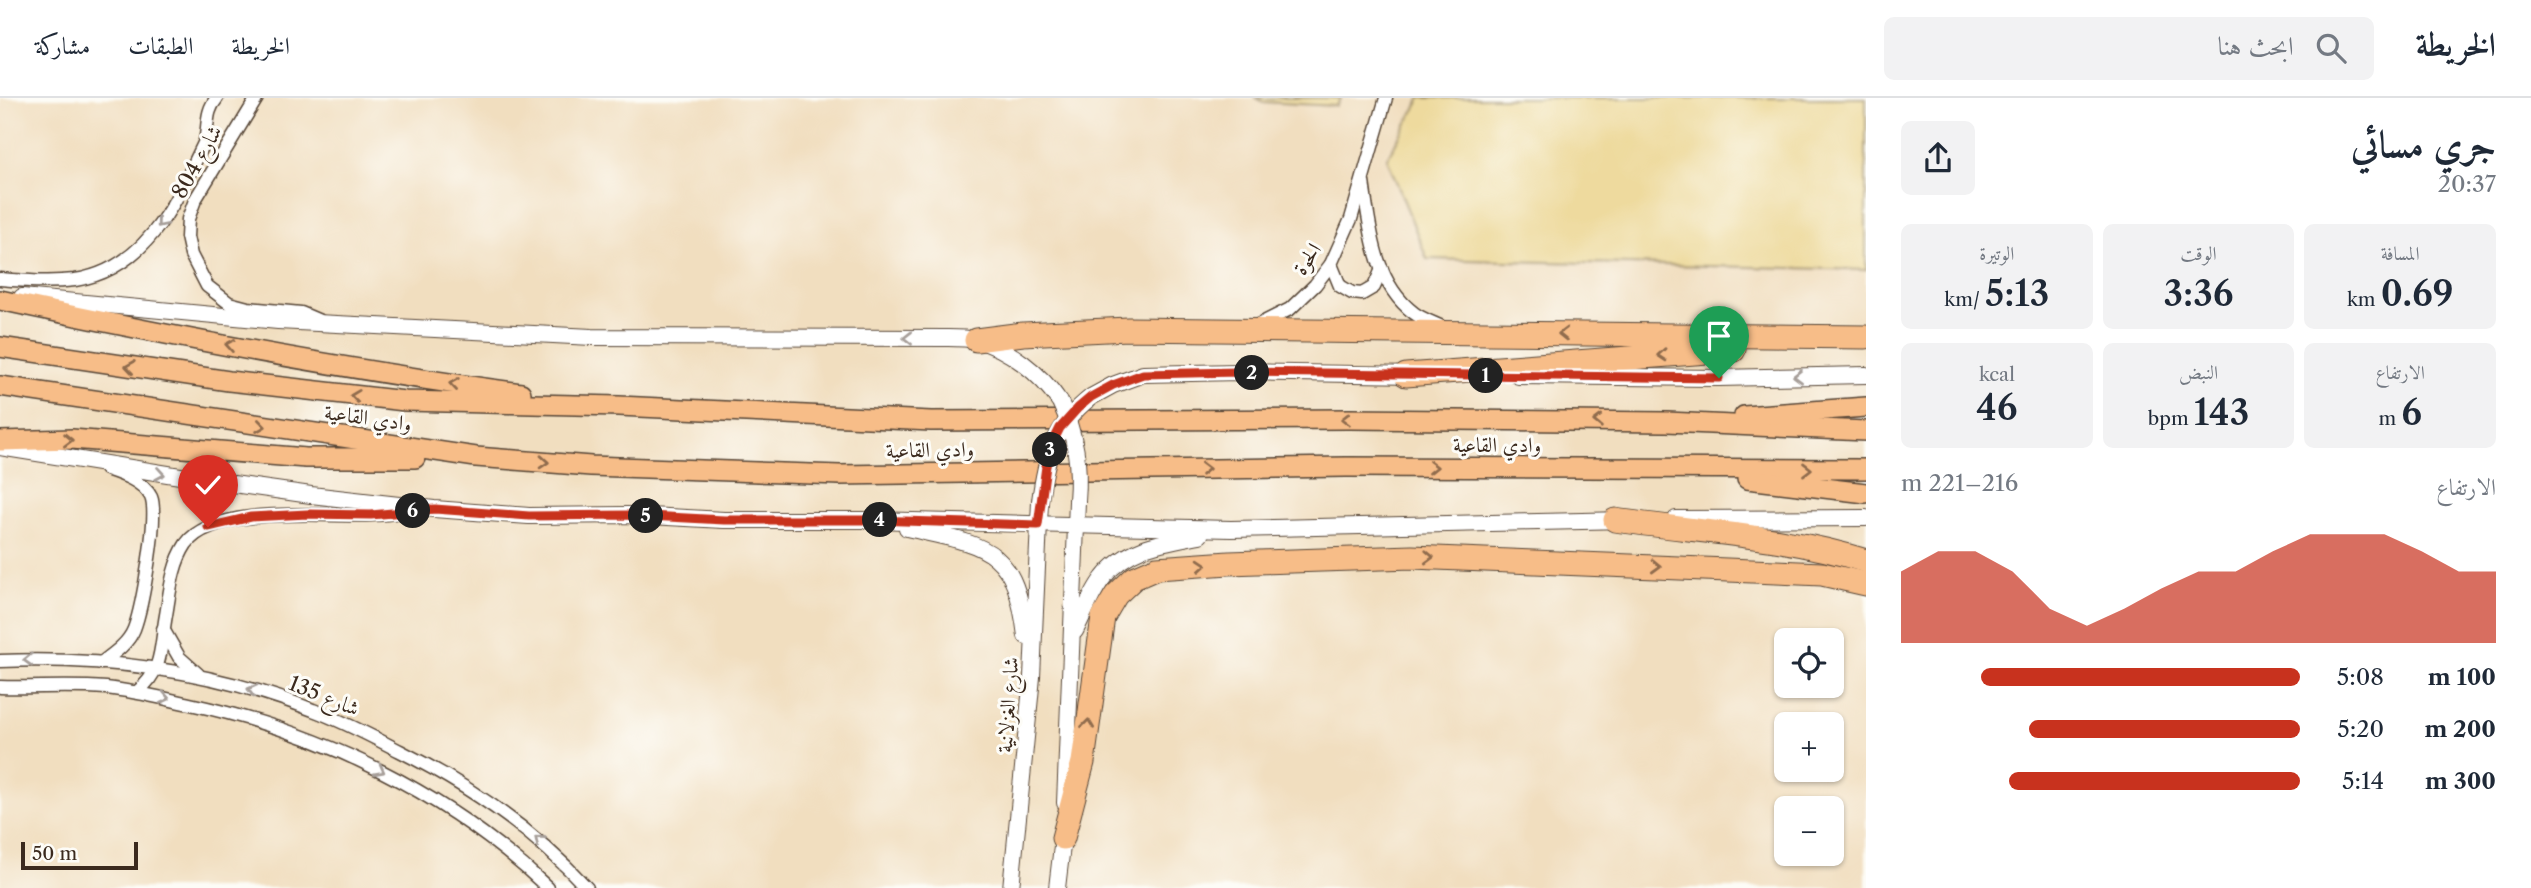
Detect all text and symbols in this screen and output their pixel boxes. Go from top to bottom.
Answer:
search box [1884,17,2374,80]
text: الخريطة [2416,24,2496,65]
icon: search [2312,29,2350,67]
text: ابحث هنا [2217,30,2294,62]
text: مشاركة [35,31,90,60]
text: الطبقات [128,31,194,60]
text: الخريطة [232,31,290,60]
text: جري مسائي [2351,120,2496,167]
street label: شارع 804 [166,121,232,206]
button: share [1901,121,1975,195]
text: 20:37 [2438,170,2496,198]
one-way arrow [157,215,169,228]
street label: الحوة [1287,238,1327,280]
text: الوتيرة [1979,242,2014,265]
text: الوقت [2180,242,2217,265]
text: المسافة [2381,242,2420,265]
text: 5:13 [1985,272,2049,315]
text: 3:36 [2163,272,2234,315]
text: 0.69 [2381,272,2453,315]
text: /km [1944,288,1985,311]
text: km [2347,288,2381,311]
pin [1689,306,1749,378]
icon: arrive [1700,317,1738,355]
one-way arrow [1557,326,1567,342]
one-way arrow [902,330,913,346]
one-way arrow [224,338,236,353]
one-way arrow [1657,348,1668,363]
pin: 2 [1234,356,1270,390]
pin: 1 [1468,358,1504,394]
one-way arrow [124,359,136,374]
text: 2 [1246,361,1257,384]
text: النبض [2179,361,2218,384]
text: الارتفاع [2376,361,2425,384]
text: kcal [1979,363,2015,386]
text: 1 [1481,364,1490,387]
one-way arrow [1792,369,1803,384]
one-way arrow [448,377,460,392]
text: 46 [1976,386,2018,429]
one-way arrow [349,388,361,403]
text: 143 [2194,391,2249,434]
text: 6 [2401,391,2422,434]
street label: وادي القاعية [322,399,413,440]
text: bpm [2148,407,2194,430]
text: m [2378,407,2401,430]
one-way arrow [1341,411,1351,427]
one-way arrow [1593,414,1604,429]
one-way arrow [255,418,267,433]
one-way arrow [63,432,74,447]
pin: 3 [1032,432,1068,468]
street label: وادي القاعية [1453,432,1541,461]
street label: وادي القاعية [886,436,974,467]
text: 3 [1044,438,1055,461]
one-way arrow [538,454,549,469]
pin [178,455,238,527]
one-way arrow [1428,459,1439,475]
one-way arrow [1201,461,1211,477]
one-way arrow [1803,461,1813,477]
one-way arrow [155,466,166,481]
icon: check [189,466,227,504]
text: 216–221 m [1901,469,2018,497]
text: الارتفاع [2436,473,2496,501]
pin: 6 [396,494,430,528]
pin: 5 [628,498,664,534]
text: 6 [407,499,418,522]
pin: 4 [862,502,898,538]
text: 5 [640,504,651,527]
text: 4 [874,508,885,531]
one-way arrow [1424,550,1435,565]
one-way arrow [1196,558,1207,573]
one-way arrow [1651,559,1662,574]
map controls [1774,628,1844,866]
button: locate [1774,628,1844,698]
one-way arrow [22,652,33,667]
street label: شارع الغزلانية [992,656,1029,754]
text: 5:08 [2337,663,2384,691]
text: 100 m [2428,663,2496,691]
street label: شارع 135 [283,670,363,727]
one-way arrow [246,684,258,698]
one-way arrow [159,690,171,705]
button: + [1774,712,1844,782]
text: 5:20 [2337,715,2384,743]
text: 200 m [2424,715,2496,743]
one-way arrow [1080,718,1095,729]
one-way arrow [373,762,385,775]
text: 5:14 [2342,767,2384,795]
text: 300 m [2425,767,2496,795]
button: − [1774,796,1844,866]
one-way arrow [534,836,547,848]
scale bar [21,839,138,871]
text: 50 m [32,842,77,865]

